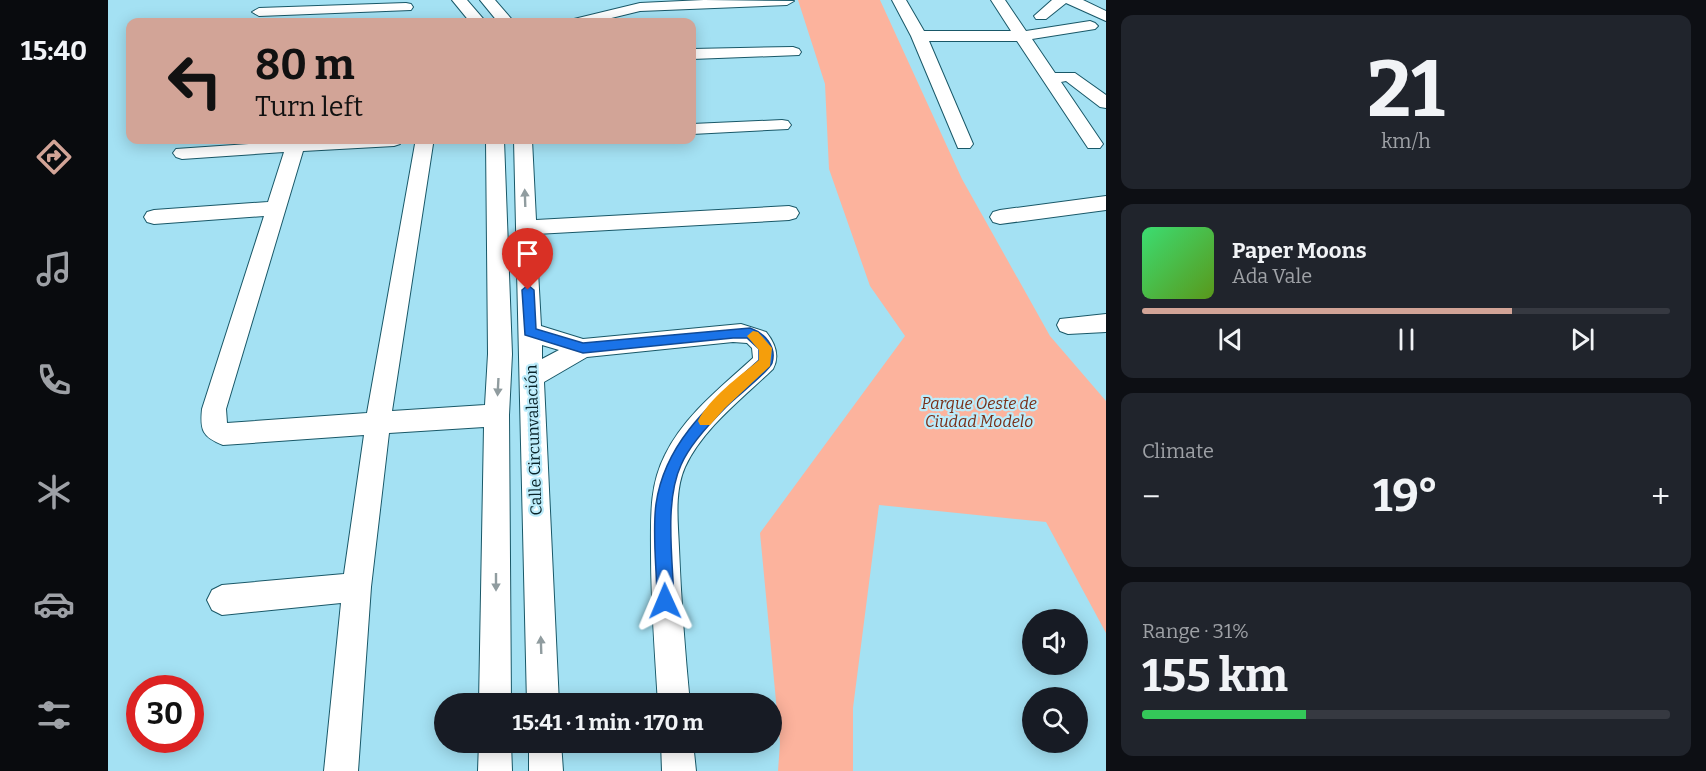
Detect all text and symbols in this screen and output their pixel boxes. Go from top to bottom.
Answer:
text: 15:40 [21,35,87,67]
text: 80 m [255,40,355,90]
icon: left [156,42,234,120]
text: 21 [1367,43,1445,137]
text: Turn left [255,91,363,123]
text: km/h [1381,129,1431,153]
icon: directions [33,136,75,178]
one-way arrow [520,189,530,208]
pin [502,228,553,290]
icon: arrive [511,237,544,270]
text: Paper Moons [1232,237,1367,264]
icon: music [33,248,75,290]
text: Ada Vale [1232,264,1312,288]
icon: previous [1214,323,1247,356]
icon: pause [1390,323,1423,356]
icon: next [1566,323,1599,356]
icon: phone [33,359,75,401]
street label: Calle Circunvalación [521,364,546,516]
one-way arrow [494,377,503,396]
park label: Parque Oeste de Ciudad Modelo [921,394,1037,431]
text: Climate [1142,439,1214,463]
text: 19° [1373,469,1438,523]
icon: climate [33,471,75,513]
text: − [1142,477,1160,517]
text: + [1651,477,1670,517]
position arrow [633,569,697,633]
one-way arrow [491,572,501,591]
icon: car [33,583,75,625]
map controls [1022,609,1088,753]
button: sound [1022,609,1088,675]
text: Range · 31% [1142,619,1249,643]
one-way arrow [537,636,546,655]
text: 155 km [1142,649,1288,703]
speed limit sign: 30 [126,675,204,753]
button: search [1022,687,1088,753]
icon: filters [33,694,75,736]
text: 15:41 · 1 min · 170 m [513,709,703,736]

